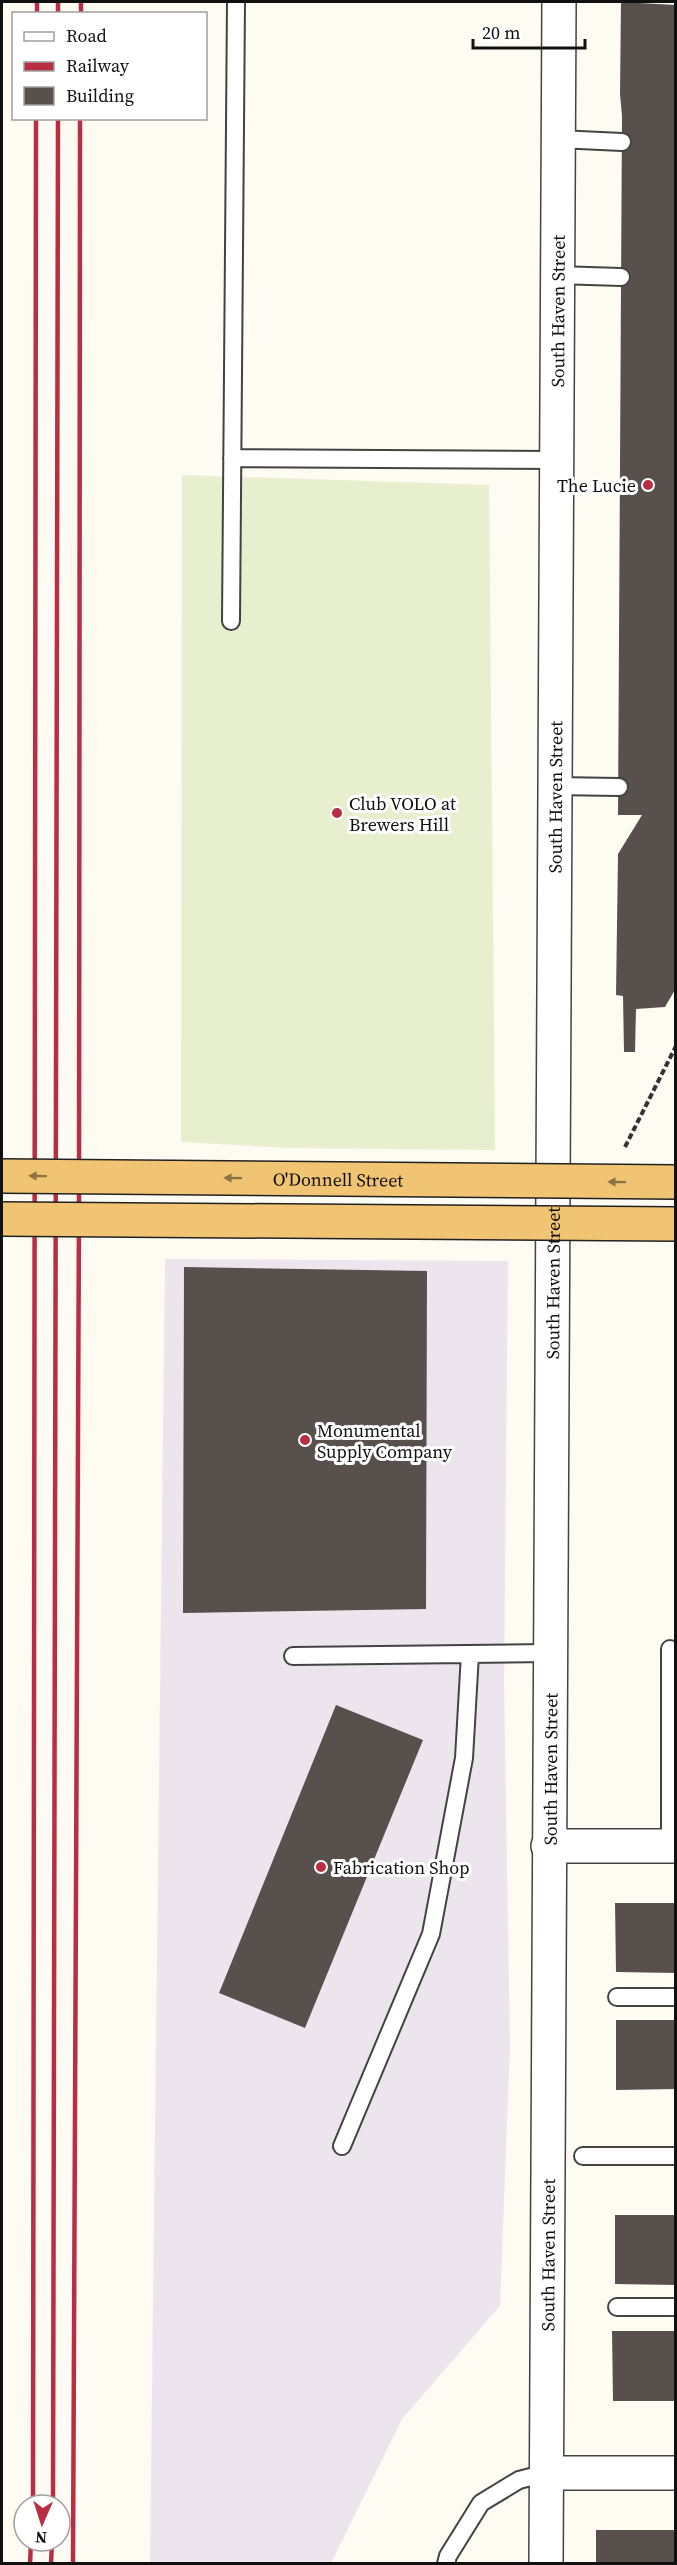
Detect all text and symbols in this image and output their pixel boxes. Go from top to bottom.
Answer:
legend [12,12,207,120]
scale bar [473,12,586,50]
text: 20 m [482,20,520,45]
text: Road [66,23,107,48]
text: Railway [66,53,130,78]
text: Building [66,83,134,108]
street label: South Haven Street [545,235,570,387]
place label: The Lucie [557,473,636,498]
marker: The Lucie [641,478,655,492]
street label: South Haven Street [542,721,568,873]
place label: Club VOLO at Brewers Hill [349,791,456,837]
marker: Club VOLO at Brewers Hill [330,806,344,820]
street label: O'Donnell Street [273,1166,404,1192]
one-way arrow [29,1171,48,1181]
one-way arrow [224,1173,243,1183]
one-way arrow [608,1177,627,1187]
street label: South Haven Street [540,1207,565,1359]
place label: Monumental Supply Company [317,1418,453,1464]
marker: Monumental Supply Company [298,1433,312,1447]
street label: South Haven Street [537,1693,563,1845]
place label: Fabrication Shop [333,1855,469,1880]
marker: Fabrication Shop [314,1860,328,1874]
street label: South Haven Street [535,2179,560,2331]
north arrow [12,2493,72,2553]
text: N [34,2527,48,2549]

